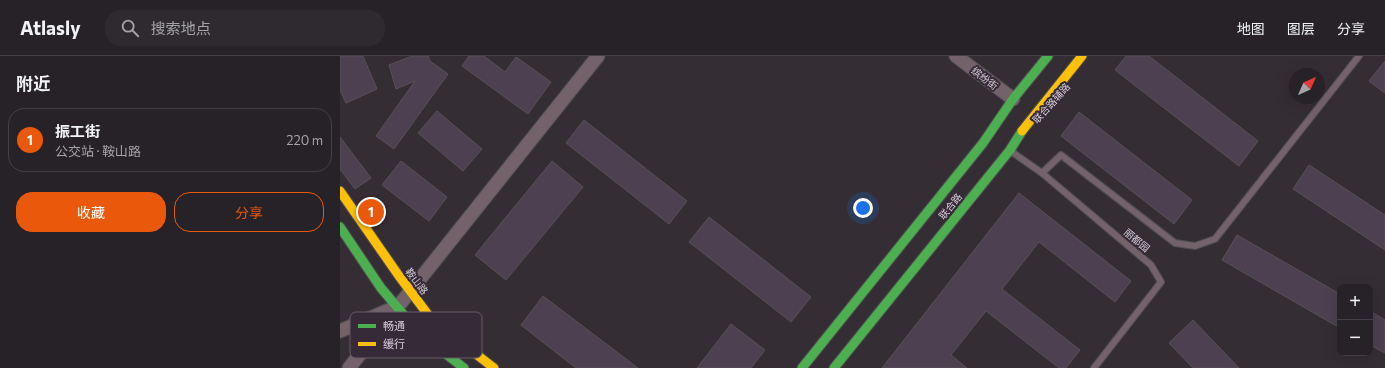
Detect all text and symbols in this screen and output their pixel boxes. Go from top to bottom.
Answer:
search box [105,10,385,46]
text: Atlasly [20,16,81,39]
icon: search [119,17,141,39]
text: 搜索地点 [151,19,211,37]
text: 地图 [1237,20,1265,37]
text: 图层 [1287,20,1315,37]
text: 分享 [1337,20,1365,37]
street label: 缤纷街 [969,64,1001,92]
north arrow [1289,68,1325,104]
text: 附近 [16,73,50,94]
street label: 联合路辅路 [1030,80,1072,126]
text: 振工街 [55,122,100,140]
text: 1 [27,132,33,148]
text: 220 m [286,132,323,148]
text: 公交站 · 鞍山路 [55,143,141,159]
street label: 联合路 [936,191,964,221]
button: 收藏 [16,192,166,232]
button: 分享 [174,192,324,232]
pin: 1 [358,197,384,227]
your location [853,198,873,218]
street label: 丽都园 [1122,226,1152,254]
street label: 鞍山路 [403,265,431,297]
map controls [1337,284,1373,356]
button: + [1337,284,1373,320]
legend [350,312,482,358]
text: 畅通 [383,319,405,332]
button: − [1337,320,1373,356]
text: 缓行 [383,337,405,350]

